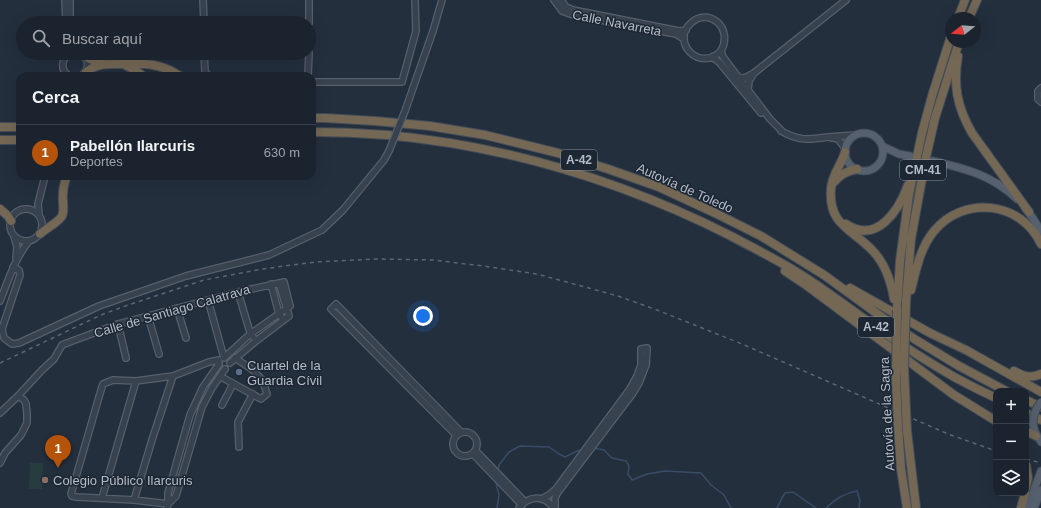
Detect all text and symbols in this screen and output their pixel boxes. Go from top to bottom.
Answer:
street label: Calle Navarreta [571,7,664,39]
north arrow [945,12,981,48]
search box [16,16,316,60]
icon: search [30,27,52,49]
text: Buscar aquí [62,30,142,47]
text: Cerca [32,88,79,107]
text: Pabellón Ilarcuris [70,137,195,154]
text: 1 [41,145,49,160]
text: 630 m [264,145,300,160]
road number: A-42 [561,150,597,170]
text: Deportes [70,154,123,169]
street label: Autovía de Toledo [635,160,735,216]
road number: CM-41 [900,160,946,180]
street label: Calle de Santiago Calatrava [92,281,253,341]
your location [413,306,433,326]
road number: A-42 [858,317,894,337]
street label: Autovía de la Sagra [876,356,897,471]
place label: Cuartel de la Guardia Cívil [247,358,322,388]
marker: Cuartel de la Guardia Cívil [234,367,244,377]
map controls [993,388,1029,496]
button: + [993,388,1029,424]
button: − [993,424,1029,460]
pin: 1 [45,435,71,468]
button: layers [993,460,1029,496]
place label: Colegio Público Ilarcuris [53,473,193,488]
marker: Colegio Público Ilarcuris [40,475,50,485]

